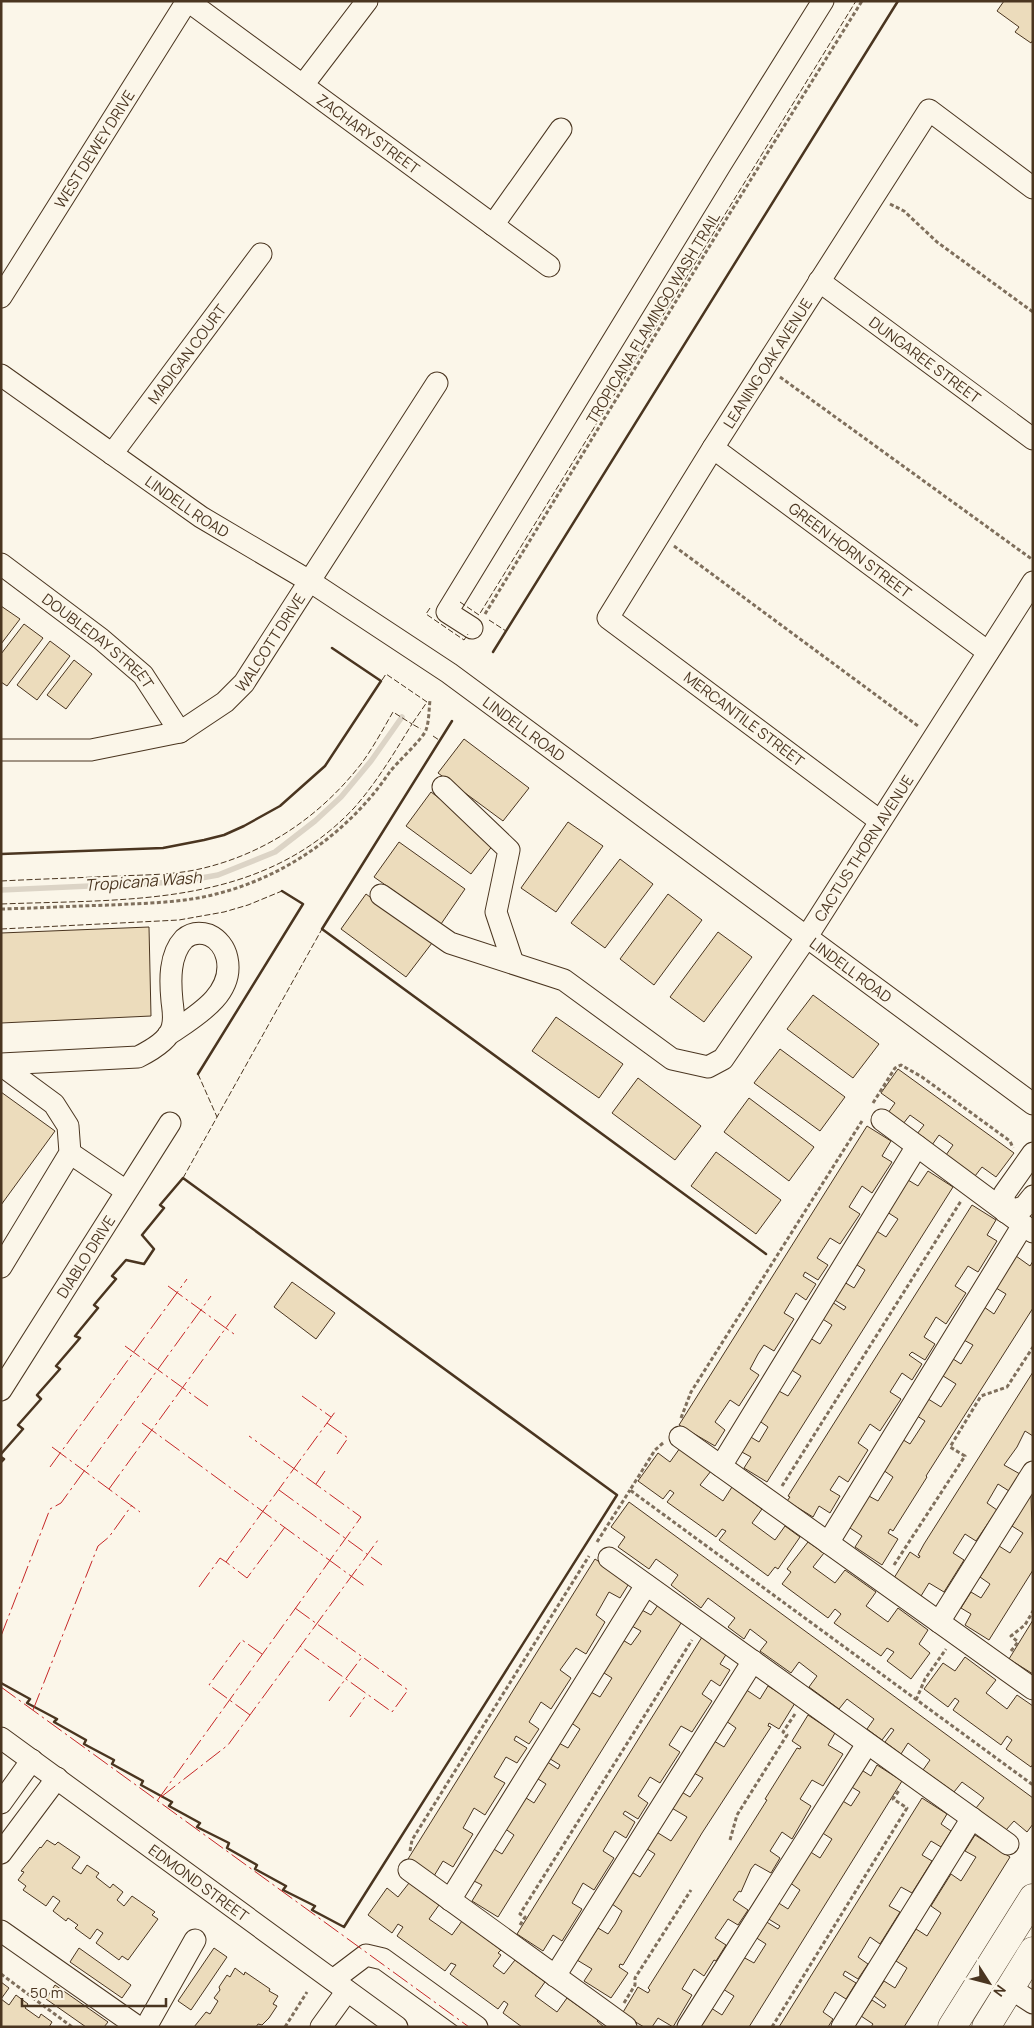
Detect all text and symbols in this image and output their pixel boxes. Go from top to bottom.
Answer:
street label: WEST DEWEY DRIVE [49,86,139,212]
street label: ZACHARY STREET [313,89,424,178]
street label: TROPICANA FLAMINGO WASH TRAIL [581,208,725,428]
street label: LEANING OAK AVENUE [718,294,817,432]
street label: MADIGAN COURT [143,300,231,408]
street label: DUNGAREE STREET [865,311,985,408]
street label: LINDELL ROAD [141,470,233,542]
street label: GREEN HORN STREET [785,497,916,602]
street label: DOUBLEDAY STREET [38,588,159,692]
street label: WALCOTT DRIVE [231,589,310,696]
street label: MERCANTILE STREET [679,667,809,771]
street label: LINDELL ROAD [479,691,570,766]
street label: CACTUS THORN AVENUE [809,771,918,925]
water label: Tropicana Wash [84,866,203,896]
street label: LINDELL ROAD [806,932,896,1007]
street label: DIABLO DRIVE [51,1211,120,1302]
street label: EDMOND STREET [145,1839,253,1926]
north arrow [964,1958,1014,2008]
scale bar [22,1976,166,2008]
text: N [989,1981,1011,2001]
text: 50 m [30,1982,64,2003]

